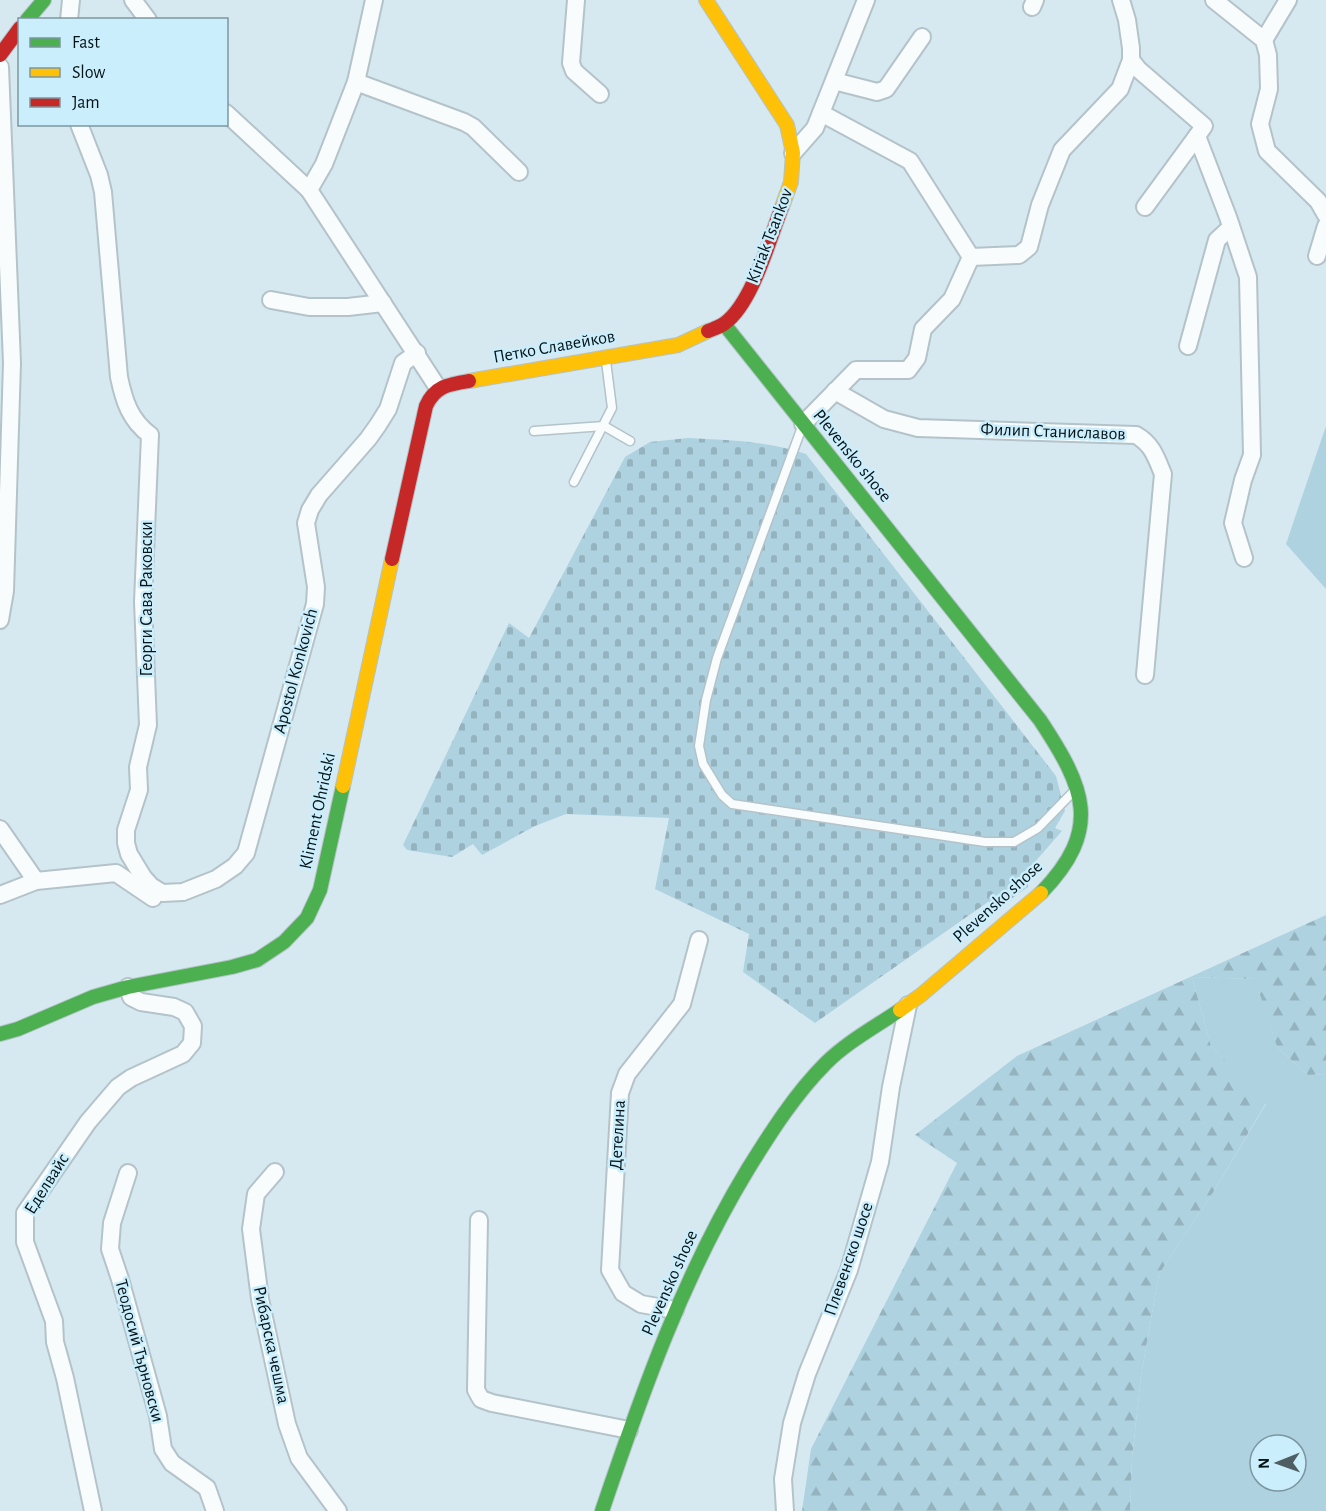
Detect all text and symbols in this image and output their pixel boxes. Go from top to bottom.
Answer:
legend [18,18,228,126]
text: Fast [72,34,100,52]
text: Slow [72,64,105,82]
text: Jam [72,94,100,112]
street label: Kiriak Tsankov [744,186,796,286]
street label: Петко Славейков [492,327,616,367]
street label: Plevensko shose [809,406,895,506]
street label: Филип Станиславов [980,420,1126,444]
street label: Георги Сава Раковски [138,521,156,677]
street label: Apostol Konkovich [271,607,321,735]
street label: Kliment Ohridski [297,751,339,871]
street label: Plevensko shose [950,857,1046,947]
street label: Детелина [607,1100,629,1170]
street label: Еделвайс [21,1150,73,1218]
street label: Плевенско шосе [821,1200,877,1318]
street label: Plevensko shose [639,1228,701,1338]
street label: Теодосий Търновски [111,1278,167,1424]
street label: Рибарска чешма [250,1284,293,1405]
north arrow [1248,1433,1308,1493]
text: N [1256,1458,1272,1469]

